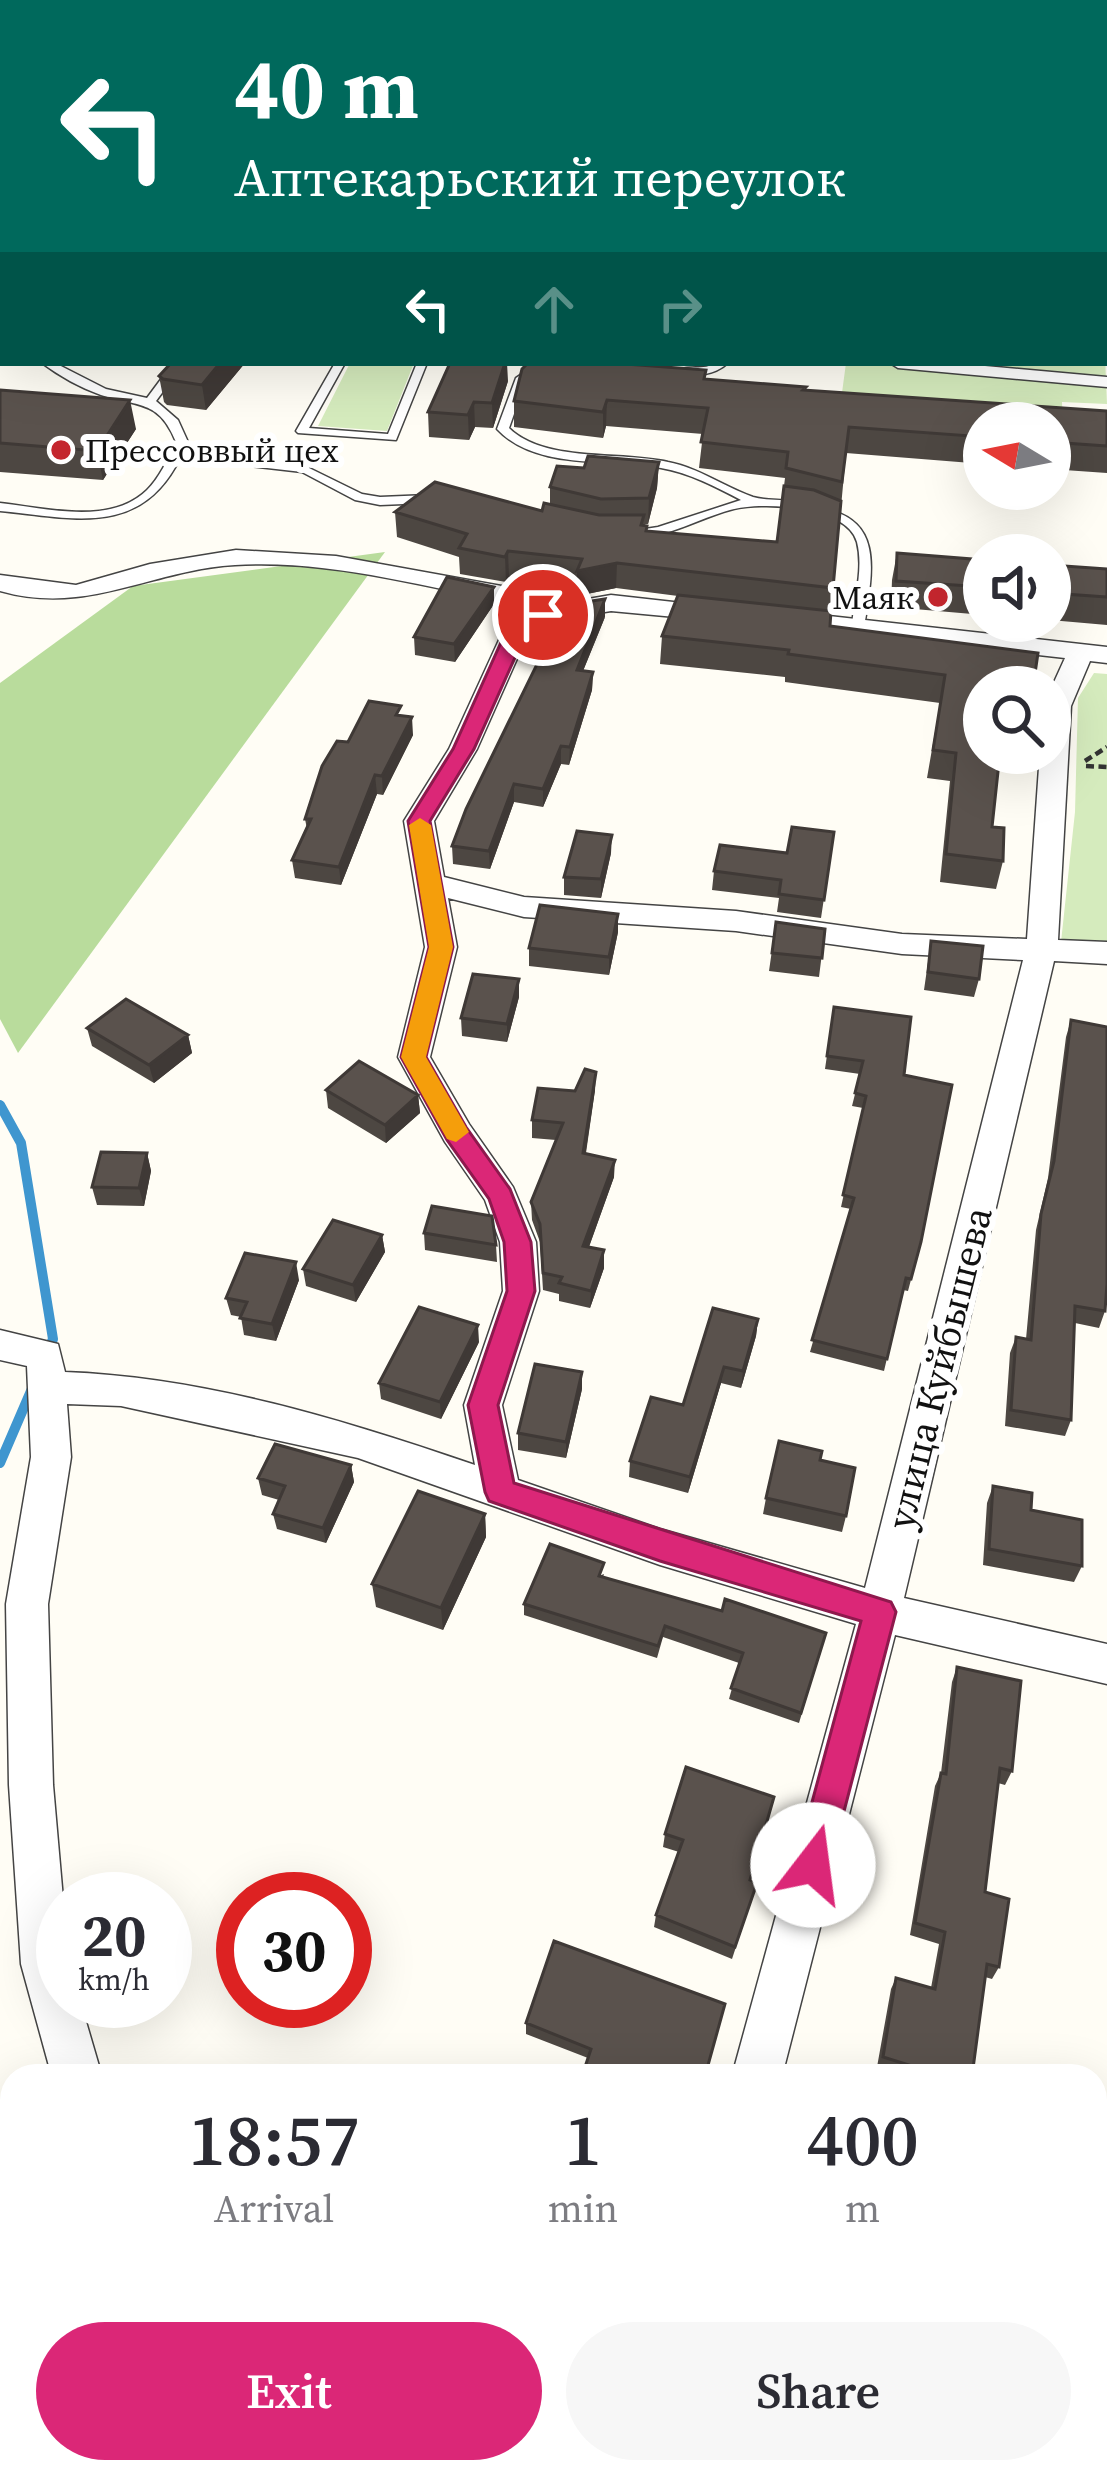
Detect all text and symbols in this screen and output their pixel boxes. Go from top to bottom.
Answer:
text: 40 m [234,31,419,146]
icon: left [36,48,192,204]
text: Аптекарьский переулок [234,140,846,214]
icon: left [395,276,461,342]
icon: ahead [521,276,587,342]
icon: right [647,276,713,342]
north arrow [963,402,1071,510]
map controls [963,402,1071,774]
place label: Прессоввый цех [85,428,339,473]
marker: Прессоввый цех [48,437,74,463]
button: sound [963,534,1071,642]
pin [492,564,594,666]
place label: Maяк [832,575,914,620]
icon: arrive [510,582,576,648]
marker: Maяк [925,584,951,610]
button: search [963,666,1071,774]
street label: улица Куйбышева [873,1201,1005,1535]
position arrow [750,1802,876,1928]
speed limit sign: 30 [216,1872,372,2028]
text: 20 [81,1894,147,1976]
text: km/h [78,1959,150,2000]
text: 18:57 [188,2090,360,2189]
text: 1 [564,2090,602,2189]
text: 400 [806,2090,919,2189]
text: Arrival [214,2182,334,2235]
text: min [548,2182,618,2235]
text: m [845,2182,880,2235]
button: Exit [36,2322,542,2460]
button: Share [566,2322,1071,2460]

